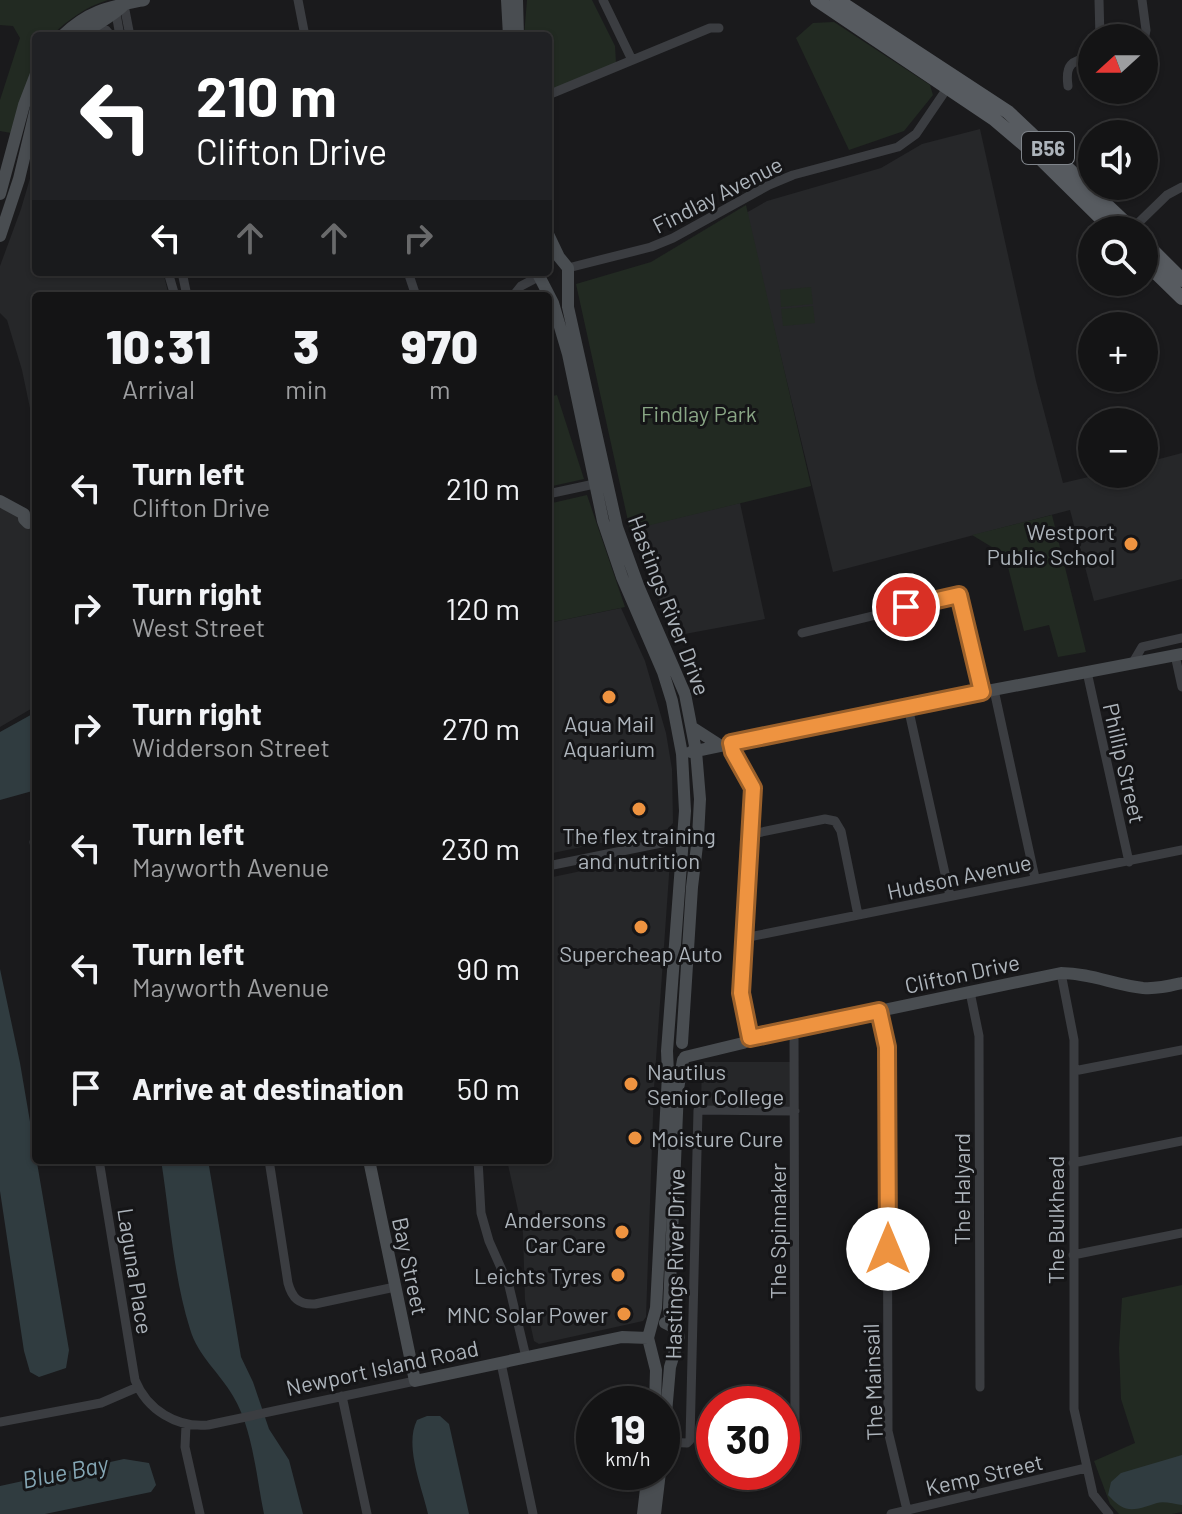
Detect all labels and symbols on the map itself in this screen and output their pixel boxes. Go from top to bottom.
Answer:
north arrow [1078,24,1158,104]
road number: B56 [1022,132,1074,164]
street label: Findlay Avenue [648,150,786,238]
park label: Findlay Park [641,400,757,426]
street label: Hastings River Drive [624,511,716,699]
place label: Westport Public School [987,518,1115,569]
marker: Westport Public School [1122,535,1140,553]
pin [872,573,940,641]
marker: Aqua Mail Aquarium [600,688,618,706]
street label: Phillip Street [1099,700,1151,826]
place label: Aqua Mail Aquarium [563,710,655,761]
marker: The flex training and nutrition [630,800,648,818]
place label: The flex training and nutrition [562,822,716,873]
street label: Hudson Avenue [884,848,1034,904]
marker: Supercheap Auto [632,918,650,936]
place label: Supercheap Auto [559,940,723,966]
street label: Clifton Drive [902,948,1022,998]
place label: Nautilus Senior College [647,1058,784,1109]
marker: Nautilus Senior College [622,1075,640,1093]
place label: Moisture Cure [651,1125,784,1151]
marker: Moisture Cure [626,1129,644,1147]
street label: The Halyard [948,1133,974,1245]
street label: The Bulkhead [1042,1156,1068,1284]
street label: The Spinnaker [764,1163,790,1299]
street label: Hastings River Drive [659,1168,689,1360]
street label: Laguna Place [113,1206,159,1336]
place label: Andersons Car Care [504,1206,606,1257]
position arrow [846,1207,930,1291]
street label: Bay Street [388,1215,434,1317]
marker: Andersons Car Care [613,1223,631,1241]
place label: Leichts Tyres [474,1262,602,1288]
marker: Leichts Tyres [609,1266,627,1284]
place label: MNC Solar Power [447,1301,608,1327]
marker: MNC Solar Power [615,1305,633,1323]
street label: The Mainsail [857,1323,887,1441]
street label: Newport Island Road [283,1334,481,1400]
speed limit sign: 30 [696,1386,800,1490]
water label: Blue Bay [19,1448,112,1494]
street label: Kemp Street [923,1448,1045,1500]

